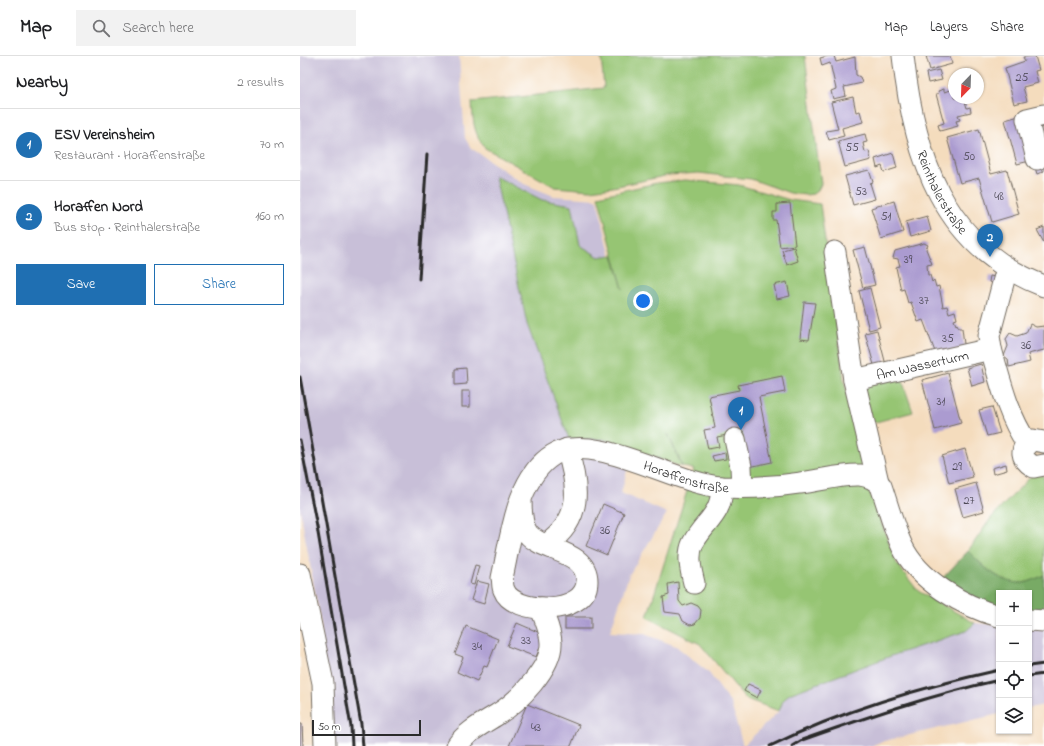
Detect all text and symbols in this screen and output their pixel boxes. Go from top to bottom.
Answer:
search box [76,10,356,46]
text: Map [20,14,52,41]
icon: search [90,17,112,39]
text: Search here [122,17,194,39]
text: Map [884,17,908,38]
text: Layers [930,17,968,38]
text: Share [990,17,1024,38]
north arrow [948,68,984,104]
house number: 25 [1016,69,1029,87]
text: Nearby [16,70,68,95]
text: 2 results [237,73,284,92]
text: ESV Vereinsheim [54,124,155,146]
text: 1 [27,135,31,154]
text: 70 m [260,135,284,154]
house number: 55 [845,139,859,157]
text: Restaurant · Horaffenstraße [54,146,205,165]
street label: Reinthalerstraße [910,148,973,240]
house number: 50 [963,148,975,166]
house number: 53 [855,183,867,201]
house number: 48 [994,188,1004,206]
text: Horaffen Nord [54,196,143,218]
text: 2 [26,207,32,226]
text: 160 m [255,207,284,226]
house number: 51 [881,208,892,226]
text: Bus stop · Reinthalerstraße [54,218,200,237]
pin: 2 [977,224,1003,257]
house number: 39 [904,251,913,269]
button: Save [16,264,146,305]
button: Share [154,264,284,305]
your location [633,291,653,311]
house number: 37 [919,292,929,310]
house number: 35 [942,330,954,348]
house number: 36 [1021,337,1032,355]
street label: Am Wasserturm [874,345,971,387]
house number: 31 [937,393,946,411]
pin: 1 [728,397,754,430]
street label: Horaffenstraße [640,455,730,499]
house number: 29 [952,458,962,476]
house number: 27 [964,492,975,510]
house number: 36 [600,522,611,540]
map controls [996,590,1032,734]
button: + [996,590,1032,626]
button: − [996,626,1032,662]
house number: 33 [521,632,531,650]
house number: 34 [472,638,482,656]
button: locate [996,662,1032,698]
button: layers [996,698,1032,734]
scale bar [312,718,421,737]
text: 50 m [318,719,340,735]
house number: 43 [531,719,541,737]

